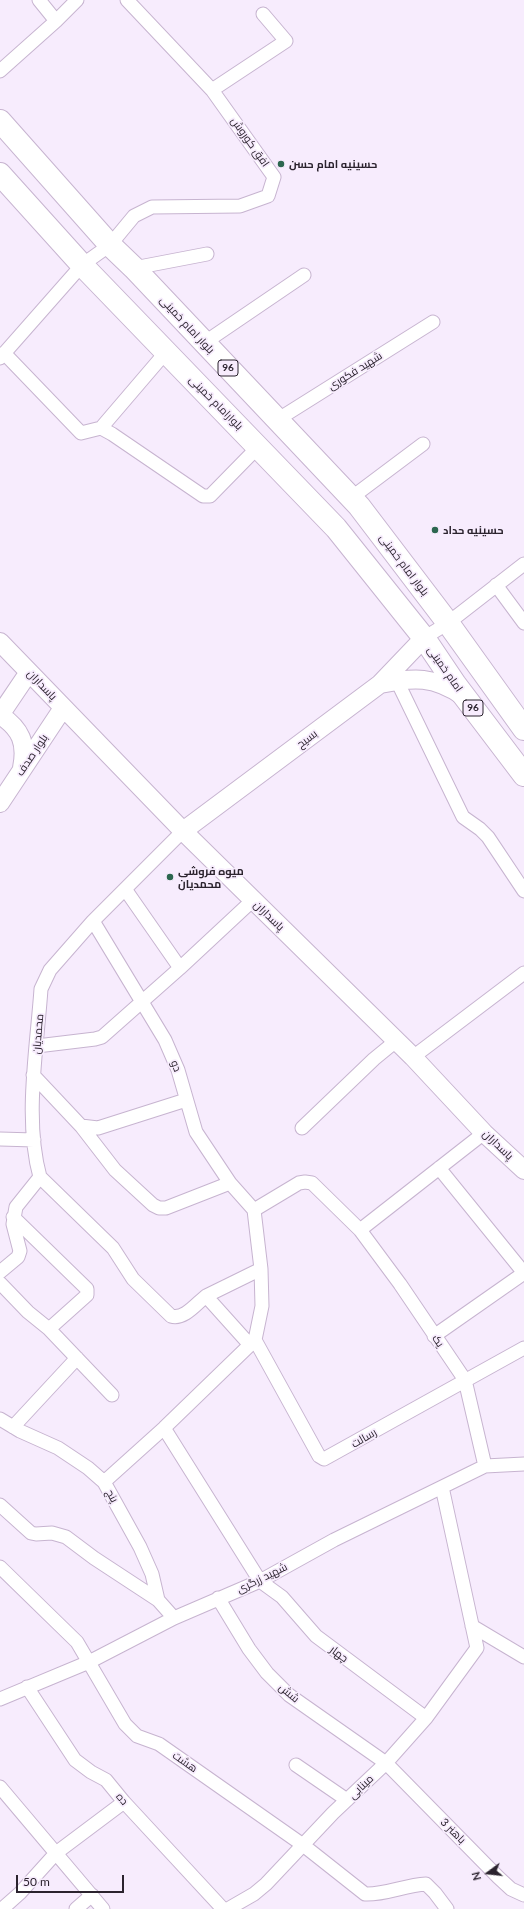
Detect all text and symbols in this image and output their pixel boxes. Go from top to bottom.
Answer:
street label: افق کوروش [228,115,272,169]
place label: حسینیه امام حسن [289,157,377,171]
marker: حسینیه امام حسن [276,159,286,169]
street label: بلوار امام خمینی [157,293,217,357]
street label: شهید فکوری [326,349,384,393]
road number: 96 [218,360,238,376]
street label: بلوارامام خمینی [186,373,246,433]
place label: حسینیه حداد [443,523,504,537]
marker: حسینیه حداد [430,525,440,535]
street label: بلوار امام خمینی [376,531,432,599]
street label: امام خمینی [424,644,466,694]
street label: پاسداران [24,667,60,703]
road number: 96 [463,700,483,716]
street label: بسیح [294,727,320,751]
street label: بلوار صدف [13,732,51,778]
place label: میوه فروشی محمدیان [178,864,244,890]
marker: میوه فروشی محمدیان [165,872,175,882]
street label: پاسداران [251,898,287,934]
street label: محمدیان [30,1013,46,1055]
street label: دو [168,1058,184,1074]
street label: پاسداران [480,1127,516,1163]
street label: یک [429,1332,447,1350]
street label: رسالت [349,1425,379,1451]
street label: پنج [103,1487,121,1505]
street label: شهید زرگری [235,1560,289,1596]
street label: چهار [327,1643,351,1665]
street label: شش [276,1681,302,1705]
street label: هشت [170,1749,200,1775]
street label: مینابی [346,1772,376,1802]
street label: ده [113,1790,131,1808]
street label: باهنر 3 [437,1815,469,1847]
north arrow [468,1853,508,1893]
scale bar [18,1867,126,1893]
text: N [469,1870,483,1882]
text: 50 m [23,1874,50,1889]

